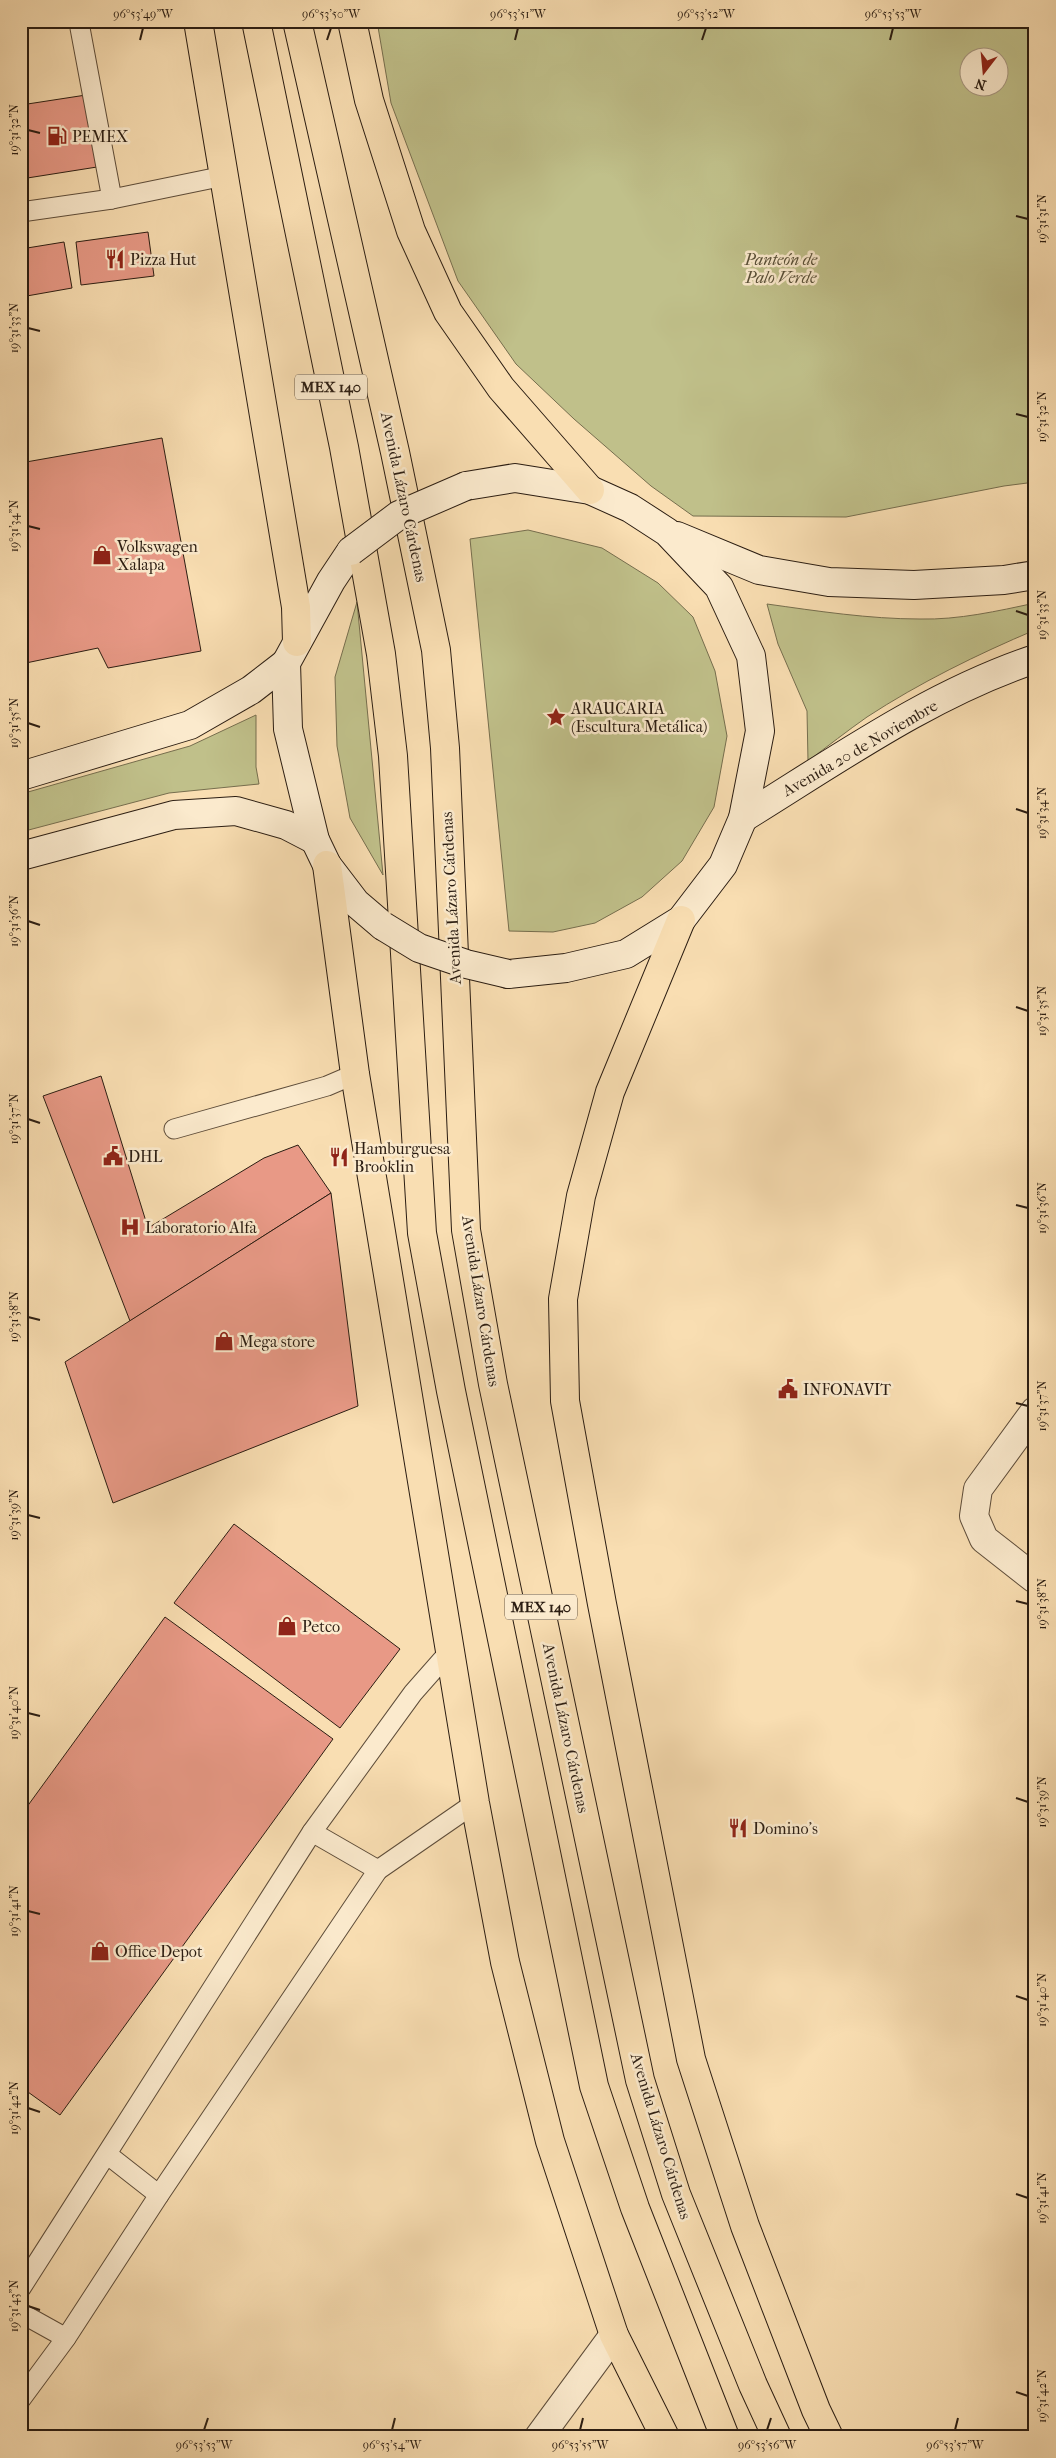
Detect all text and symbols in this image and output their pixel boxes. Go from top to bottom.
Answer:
text: 96°53'49"W [113,7,174,21]
text: 96°53'50"W [302,7,361,21]
text: 96°53'51"W [490,7,547,21]
text: 96°53'52"W [677,7,736,21]
text: 96°53'53"W [865,7,922,21]
north arrow [958,48,1008,98]
text: N [973,74,988,94]
text: 19°31'32"N [7,104,21,156]
fuel station icon: PEMEX [46,125,68,147]
place label: PEMEX [72,127,129,146]
text: 19°31'31"N [1035,194,1049,244]
restaurant icon: Pizza Hut [104,248,126,270]
place label: Pizza Hut [130,250,197,269]
park label: Panteón de Palo Verde [744,250,818,287]
text: 19°31'33"N [7,303,21,353]
road number: MEX 140 [295,374,367,400]
text: 19°31'32"N [1035,391,1049,443]
street label: Avenida Lázaro Cárdenas [377,409,431,584]
text: 19°31'34"N [7,500,21,552]
place label: Volkswagen Xalapa [116,537,199,574]
shop icon: Volkswagen Xalapa [91,544,113,566]
text: 19°31'33"N [1035,590,1049,640]
street label: Avenida 20 de Noviembre [778,696,941,801]
text: 19°31'35"N [7,698,21,748]
place label: ARAUCARIA (Escultura Metálica) [570,699,708,736]
place icon: ARAUCARIA (Escultura Metálica) [545,706,567,728]
text: 19°31'34"N [1035,787,1049,839]
street label: Avenida Lázaro Cárdenas [437,811,465,986]
text: 19°31'36"N [7,895,21,947]
text: 19°31'35"N [1035,986,1049,1036]
text: 19°31'37"N [7,1093,21,1145]
place label: Hamburguesa Brooklin [354,1139,451,1176]
public building icon: DHL [102,1145,124,1167]
restaurant icon: Hamburguesa Brooklin [328,1146,350,1168]
place label: DHL [128,1147,163,1166]
text: 19°31'36"N [1035,1182,1049,1234]
street label: Avenida Lázaro Cárdenas [458,1213,504,1388]
hospital icon: Laboratorio Alfa [119,1216,141,1238]
place label: Laboratorio Alfa [145,1218,257,1237]
text: 19°31'38"N [7,1291,21,1343]
shop icon: Mega store [213,1330,235,1352]
place label: Mega store [239,1332,315,1351]
public building icon: INFONAVIT [777,1378,799,1400]
place label: INFONAVIT [803,1380,891,1399]
text: 19°31'37"N [1035,1380,1049,1432]
text: 19°31'39"N [7,1489,21,1541]
text: 19°31'38"N [1035,1578,1049,1630]
road number: MEX 140 [505,1594,577,1620]
shop icon: Petco [276,1615,298,1637]
place label: Petco [302,1617,340,1636]
street label: Avenida Lázaro Cárdenas [539,1640,593,1815]
text: 19°31'40"N [7,1686,21,1740]
text: 19°31'39"N [1035,1776,1049,1828]
restaurant icon: Domino's [727,1817,749,1839]
place label: Domino's [753,1819,818,1838]
text: 19°31'41"N [7,1885,21,1937]
shop icon: Office Depot [89,1940,111,1962]
place label: Office Depot [115,1942,203,1961]
text: 19°31'40"N [1035,1973,1049,2027]
street label: Avenida Lázaro Cárdenas [626,2050,695,2222]
text: 19°31'42"N [7,2081,21,2135]
text: 19°31'41"N [1035,2172,1049,2224]
text: 19°31'43"N [7,2280,21,2332]
text: 19°31'42"N [1035,2369,1049,2423]
text: 96°53'53"W [176,2438,233,2452]
text: 96°53'54"W [363,2438,423,2452]
text: 96°53'55"W [552,2438,610,2452]
text: 96°53'56"W [738,2438,797,2452]
text: 96°53'57"W [926,2438,985,2452]

